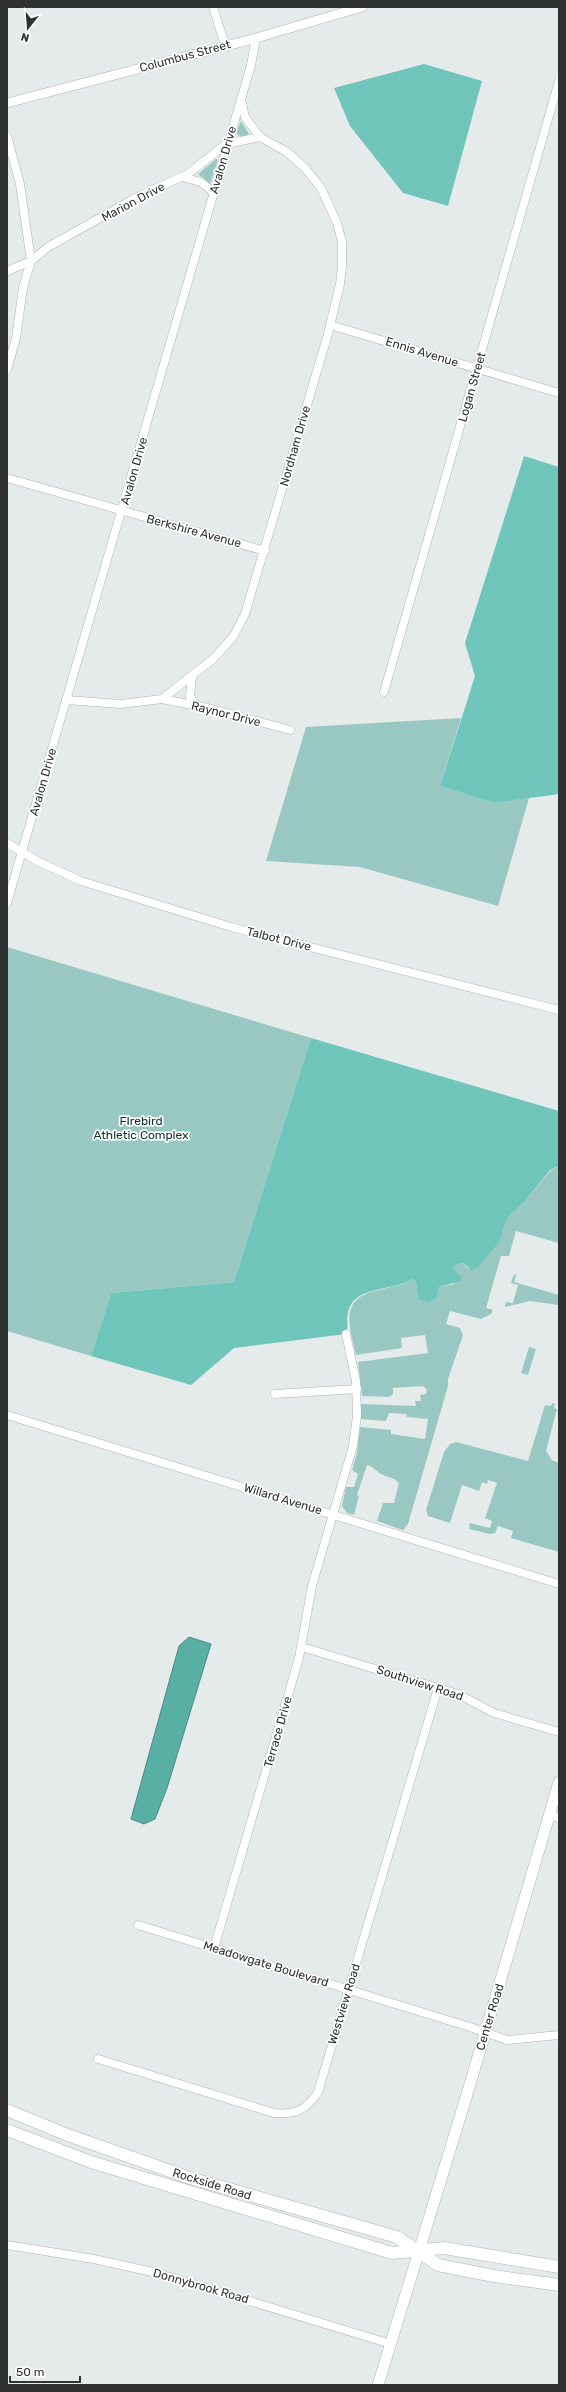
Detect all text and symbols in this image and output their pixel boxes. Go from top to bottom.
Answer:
north arrow [8,8,48,48]
text: N [19,30,31,44]
street label: Columbus Street [138,37,232,75]
street label: Avalon Drive [207,124,239,195]
street label: Marion Drive [99,179,167,225]
street label: Ennis Avenue [384,334,460,370]
street label: Logan Street [455,350,489,424]
street label: Nordham Drive [277,404,313,488]
street label: Avalon Drive [118,435,150,506]
street label: Berkshire Avenue [145,512,243,550]
street label: Raynor Drive [190,699,263,729]
street label: Avalon Drive [27,746,59,817]
street label: Talbot Drive [245,924,313,954]
park label: FIrebird Athletic Complex [93,1114,189,1142]
street label: Willard Avenue [242,1480,324,1518]
street label: Southview Road [375,1662,465,1704]
street label: Terrace Drive [261,1695,295,1769]
street label: Meadowgate Boulevard [202,1938,330,1990]
street label: Westview Road [325,1962,363,2046]
street label: Center Road [473,1982,507,2052]
street label: Rockside Road [171,2165,253,2203]
street label: Donnybrook Road [152,2266,250,2306]
scale bar [10,2358,80,2384]
text: 50 m [16,2365,44,2379]

